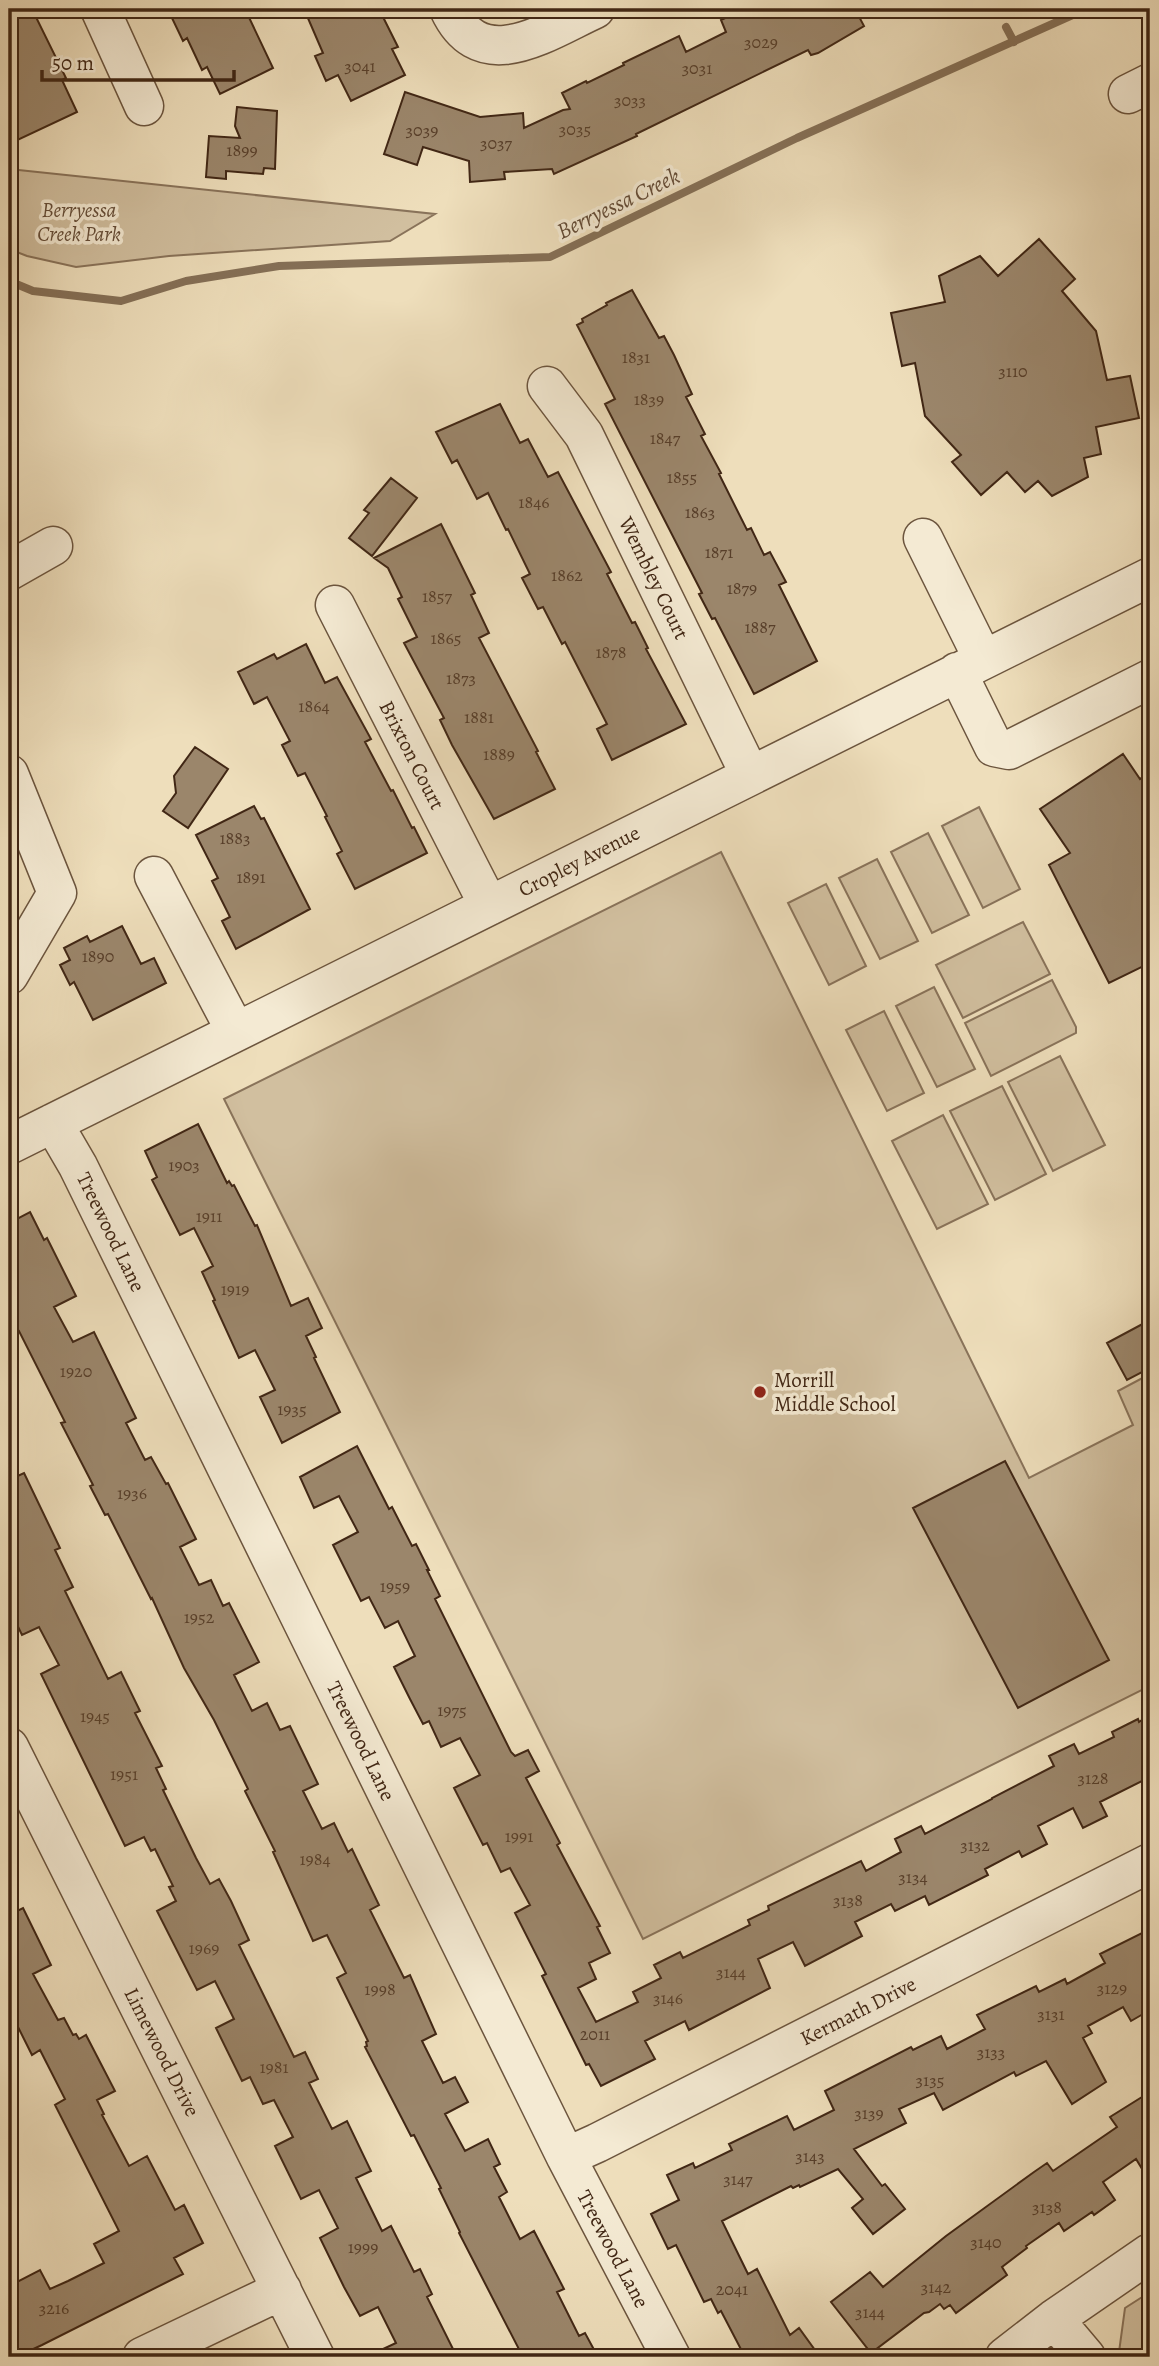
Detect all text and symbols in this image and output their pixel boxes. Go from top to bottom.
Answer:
house number: 3029 [744,30,778,54]
scale bar [42,38,234,82]
text: 50 m [52,49,94,77]
house number: 3041 [344,54,376,78]
house number: 3031 [682,56,712,80]
house number: 3033 [614,88,646,112]
house number: 3035 [559,117,591,141]
house number: 3039 [406,118,438,142]
house number: 3037 [480,131,512,155]
house number: 1899 [226,138,258,162]
water label: Berryessa Creek [552,160,685,247]
park label: Berryessa Creek Park [37,196,121,248]
house number: 1831 [622,345,650,369]
house number: 3110 [998,359,1028,383]
house number: 1839 [634,387,664,411]
house number: 1847 [650,426,681,450]
house number: 1855 [667,465,697,489]
house number: 1846 [518,490,550,514]
house number: 1863 [685,500,715,524]
street label: Wembley Court [612,511,696,644]
house number: 1871 [705,540,733,564]
house number: 1862 [551,563,583,587]
house number: 1879 [727,576,757,600]
house number: 1857 [422,584,453,608]
house number: 1887 [744,615,776,639]
house number: 1865 [431,626,461,650]
house number: 1878 [595,640,627,664]
house number: 1873 [446,666,476,690]
house number: 1864 [298,694,330,718]
street label: Brixton Court [373,696,451,814]
house number: 1881 [464,705,494,729]
house number: 1889 [483,742,515,766]
street label: Cropley Avenue [514,818,644,904]
house number: 1883 [219,826,251,850]
house number: 1891 [236,865,266,889]
house number: 1890 [82,944,114,968]
house number: 1903 [168,1153,200,1177]
street label: Treewood Lane [70,1168,152,1296]
house number: 1911 [196,1204,222,1228]
house number: 1919 [221,1277,249,1301]
house number: 1920 [60,1359,92,1383]
place label: Morrill Middle School [774,1366,896,1418]
marker: Morrill Middle School [752,1384,768,1400]
house number: 1935 [277,1397,307,1421]
house number: 1936 [117,1481,147,1505]
house number: 1959 [380,1574,410,1598]
house number: 1952 [184,1605,215,1629]
street label: Treewood Lane [320,1677,402,1805]
house number: 1975 [437,1698,467,1722]
house number: 1945 [80,1704,110,1728]
house number: 1951 [110,1762,138,1786]
house number: 3128 [1078,1766,1108,1790]
house number: 1991 [505,1824,533,1848]
house number: 3132 [960,1833,990,1857]
house number: 1984 [299,1847,331,1871]
house number: 3134 [898,1865,928,1889]
house number: 3138 [833,1888,863,1912]
house number: 1969 [189,1936,219,1960]
house number: 3144 [716,1960,746,1984]
street label: Kermath Drive [795,1970,921,2052]
house number: 3129 [1097,1976,1127,2000]
house number: 1998 [364,1977,396,2001]
street label: Limewood Drive [117,1983,207,2121]
house number: 3146 [653,1986,683,2010]
house number: 3131 [1037,2002,1065,2026]
house number: 2011 [580,2022,610,2046]
house number: 3133 [977,2040,1005,2064]
house number: 1981 [259,2055,289,2079]
house number: 3135 [916,2068,944,2092]
house number: 3139 [854,2101,884,2125]
house number: 3143 [795,2144,825,2168]
house number: 3147 [723,2167,753,2191]
street label: Treewood Lane [570,2185,656,2313]
house number: 3138 [1032,2195,1062,2219]
house number: 3140 [970,2230,1002,2254]
house number: 1999 [348,2235,378,2259]
house number: 3142 [921,2275,952,2299]
house number: 2041 [716,2277,748,2301]
house number: 3216 [39,2296,69,2320]
house number: 3144 [855,2300,885,2324]

